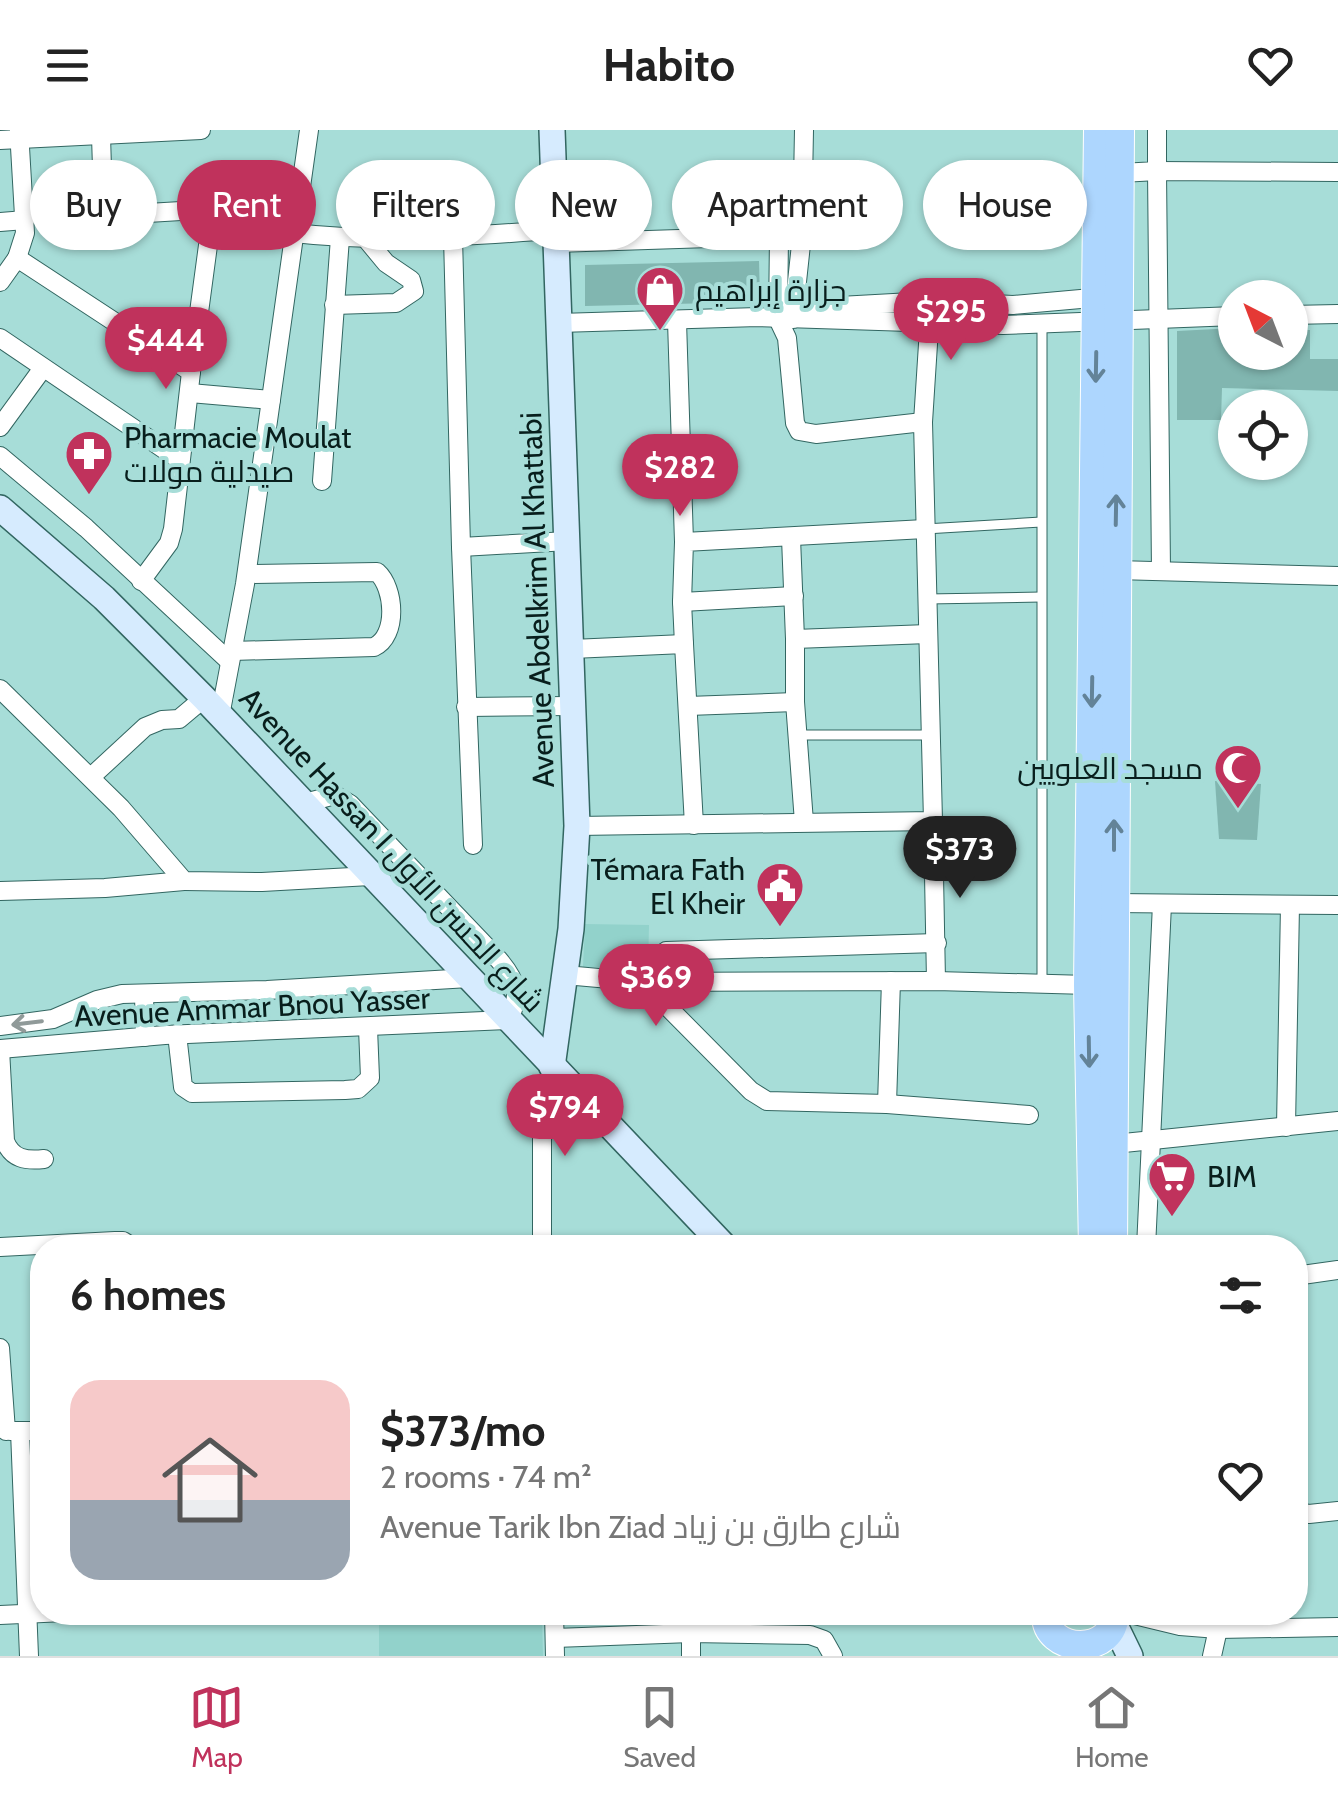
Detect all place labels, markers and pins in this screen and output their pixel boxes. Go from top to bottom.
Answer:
shop icon: جزارة إبراهيم [634,264,686,332]
place label: جزارة إبراهيم [695,272,847,311]
pin: $295 [892,278,1010,363]
pin: $444 [107,307,225,392]
place label: Pharmacie Moulat صيدلية مولات [124,419,351,490]
pharmacy icon: Pharmacie Moulat صيدلية مولات [63,428,115,496]
pin: $282 [621,434,739,519]
mosque icon: مسجد العلويين [1212,742,1264,810]
place label: مسجد العلويين [1017,750,1203,787]
pin: $373 [901,816,1019,901]
place label: Témara Fath El Kheir [590,851,746,922]
public building icon: Témara Fath El Kheir [754,860,806,928]
pin: $369 [597,944,715,1029]
pin: $794 [506,1074,624,1159]
supermarket icon: BIM [1146,1150,1198,1218]
place label: BIM [1207,1158,1257,1195]

